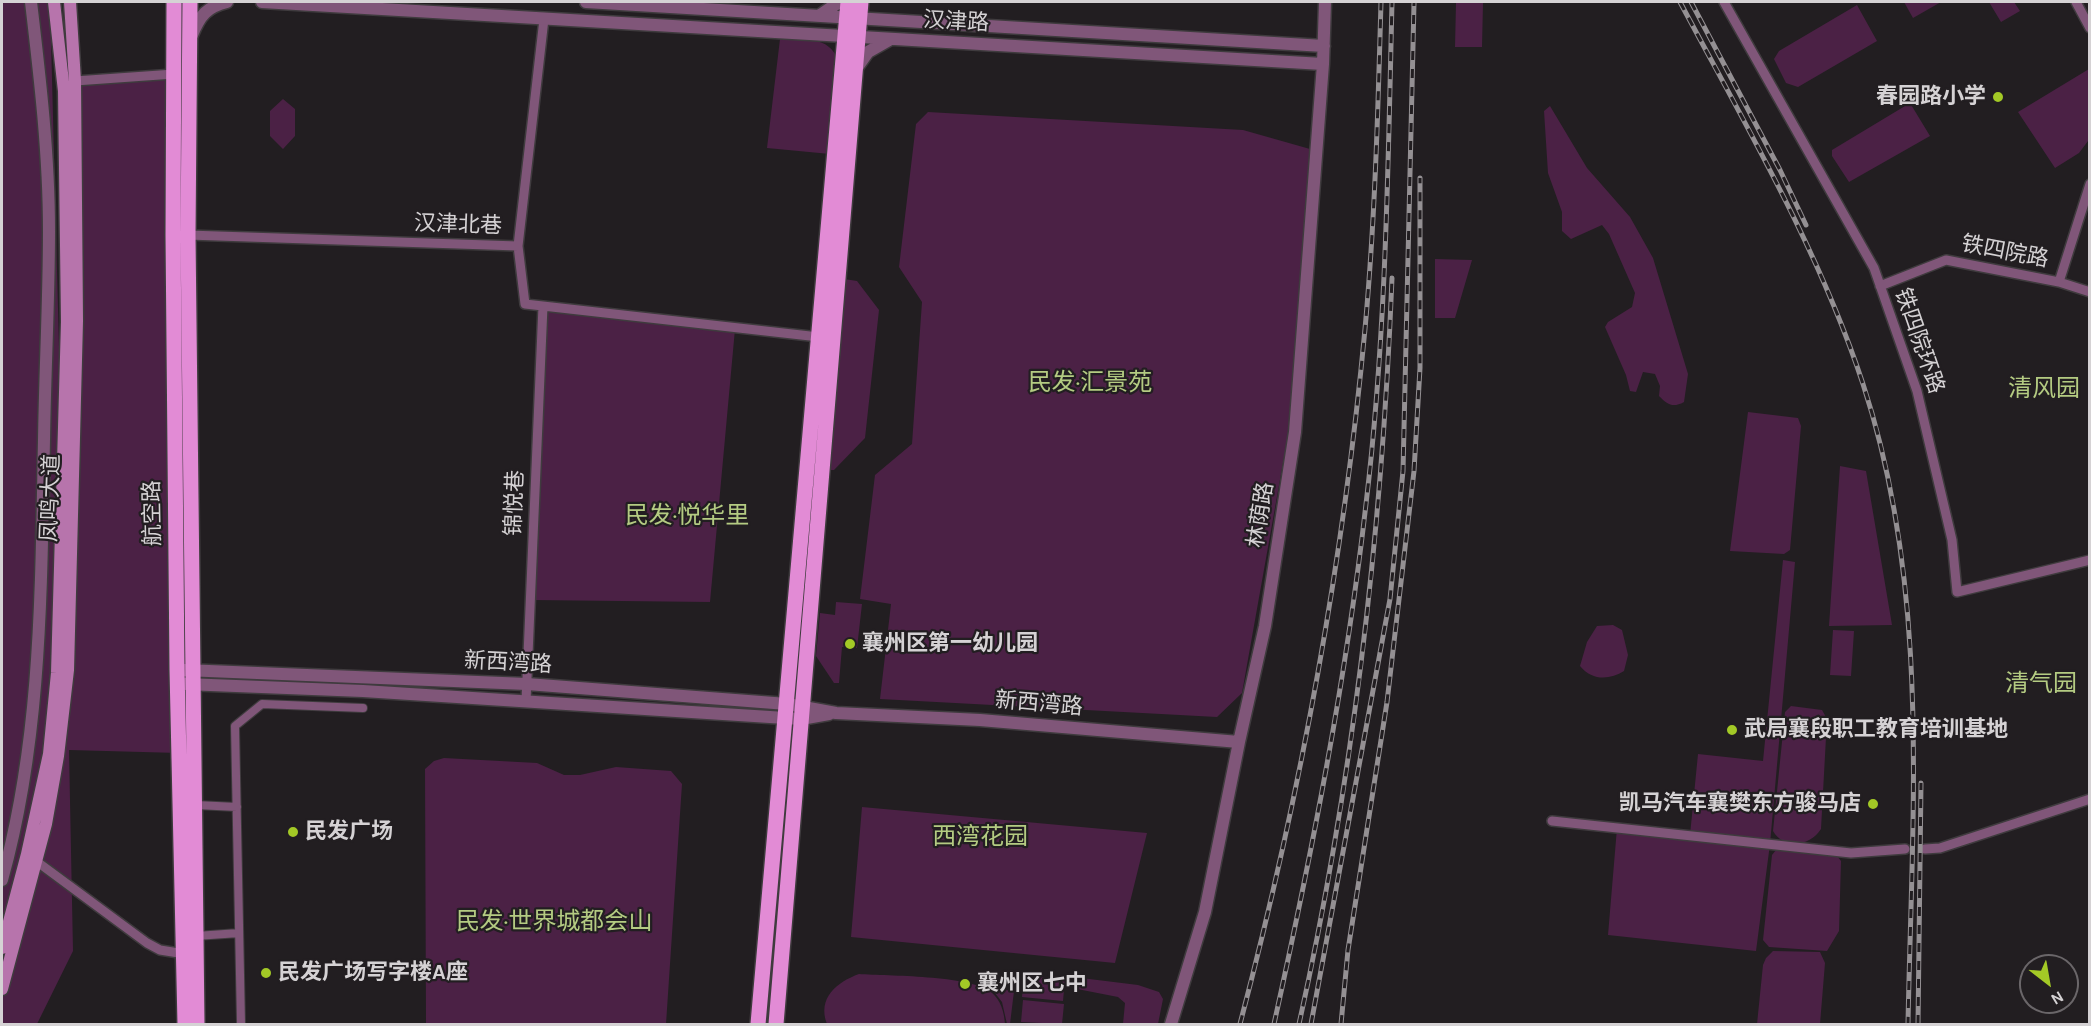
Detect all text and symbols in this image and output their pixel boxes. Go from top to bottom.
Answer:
street label: 汉津路 [922,7,990,37]
place label: 春园路小学 [1876,84,1986,110]
marker: 春园路小学 [1991,90,2005,104]
street label: 汉津北巷 [414,210,502,240]
street label: 铁四院路 [1959,231,2051,273]
street label: 铁四院环路 [1889,285,1949,397]
district label: 民发·汇景苑 [1028,369,1152,397]
district label: 清风园 [2008,375,2080,403]
street label: 凤鸣大道 [36,454,66,542]
street label: 锦悦巷 [501,470,529,536]
street label: 航空路 [139,480,167,546]
street label: 林荫路 [1243,480,1279,550]
district label: 民发·悦华里 [625,502,749,530]
place label: 襄州区第一幼儿园 [862,631,1038,657]
marker: 襄州区第一幼儿园 [843,637,857,651]
street label: 新西湾路 [463,648,553,678]
district label: 清气园 [2005,670,2077,698]
street label: 新西湾路 [994,687,1084,721]
place label: 武局襄段职工教育培训基地 [1744,717,2008,743]
marker: 武局襄段职工教育培训基地 [1725,723,1739,737]
place label: 凯马汽车襄樊东方骏马店 [1619,791,1861,817]
marker: 凯马汽车襄樊东方骏马店 [1866,797,1880,811]
place label: 民发广场 [305,819,393,845]
district label: 西湾花园 [932,823,1028,851]
marker: 民发广场 [286,825,300,839]
district label: 民发·世界城都会山 [456,908,652,936]
north arrow [2019,954,2079,1014]
place label: 民发广场写字楼A座 [278,960,468,986]
marker: 民发广场写字楼A座 [259,966,273,980]
place label: 襄州区七中 [977,971,1087,997]
marker: 襄州区七中 [958,977,972,991]
text: N [2048,987,2067,1009]

